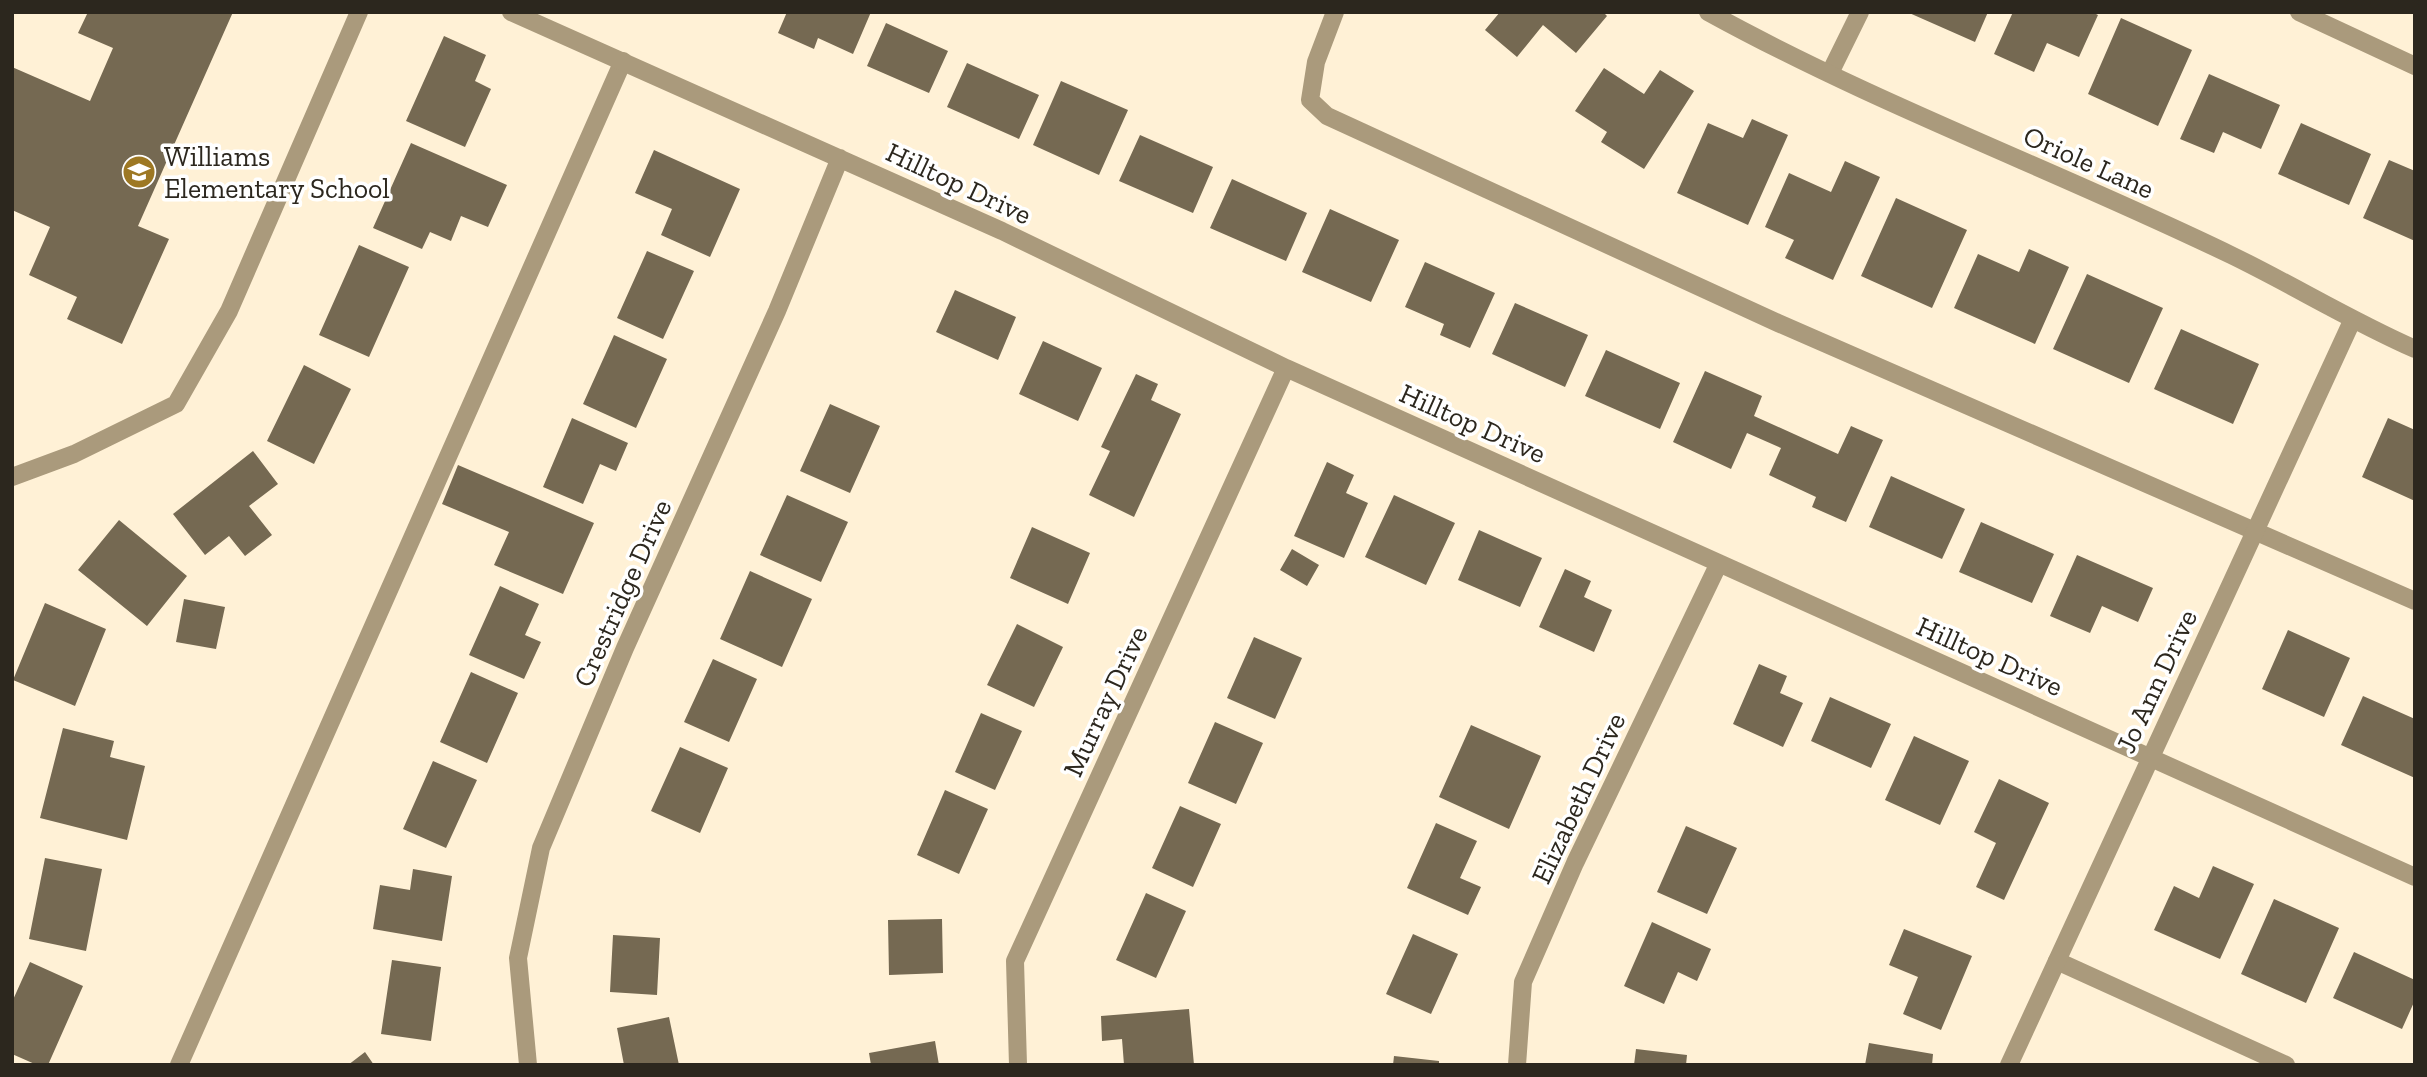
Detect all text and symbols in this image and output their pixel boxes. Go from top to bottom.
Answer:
street label: Oriole Lane [2018,119,2159,206]
street label: Hilltop Drive [881,135,1037,231]
place label: Williams Elementary School [164,140,390,205]
school or university icon: Williams Elementary School [120,153,158,191]
street label: Hilltop Drive [1395,377,1551,470]
street label: Crestridge Drive [566,494,678,692]
street label: Jo Ann Drive [2109,604,2204,758]
street label: Hilltop Drive [1912,610,2068,703]
street label: Murray Drive [1056,621,1155,782]
street label: Elizabeth Drive [1525,708,1632,889]

